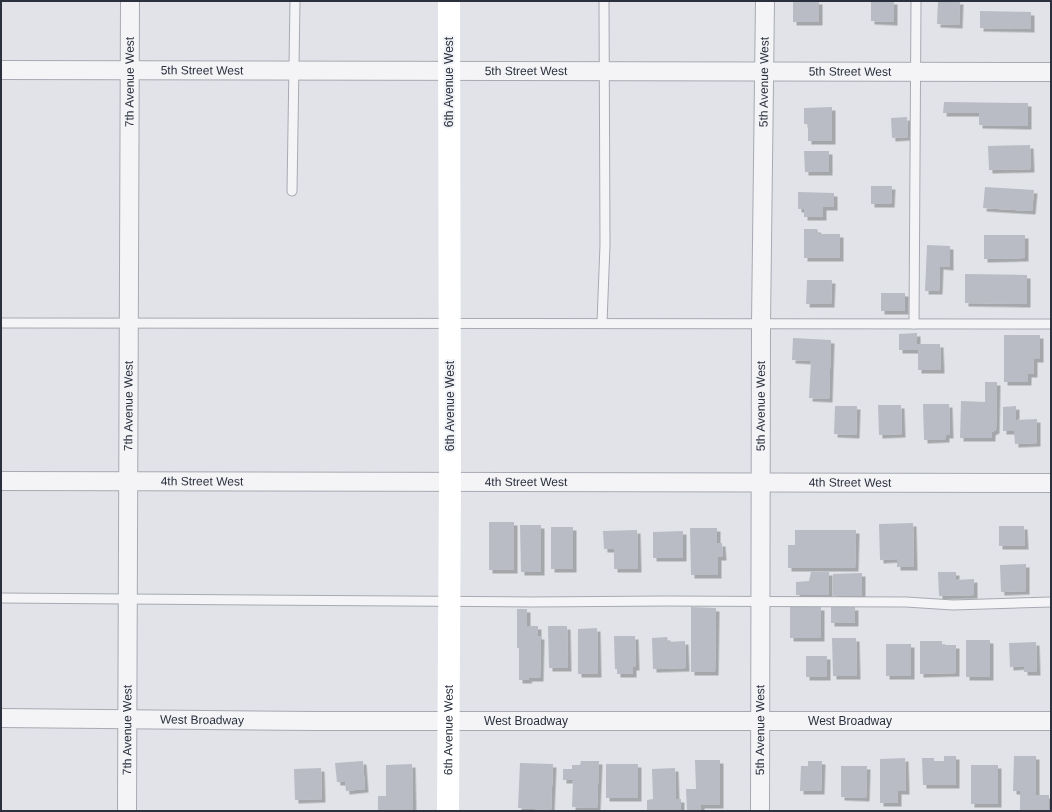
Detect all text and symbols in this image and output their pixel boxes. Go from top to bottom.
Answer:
street label: 7th Avenue West [123,36,137,127]
street label: 6th Avenue West [442,36,456,127]
street label: 5th Avenue West [756,36,772,127]
street label: 5th Street West [161,63,244,77]
street label: 5th Street West [485,64,568,78]
street label: 5th Street West [809,65,892,79]
street label: 7th Avenue West [121,360,136,451]
street label: 6th Avenue West [443,360,457,451]
street label: 5th Avenue West [754,360,768,451]
street label: 4th Street West [161,474,244,488]
street label: 4th Street West [485,475,568,489]
street label: 4th Street West [809,476,892,490]
street label: 7th Avenue West [120,684,134,775]
street label: 6th Avenue West [441,684,456,775]
street label: 5th Avenue West [753,684,767,775]
street label: West Broadway [160,713,244,727]
street label: West Broadway [484,714,568,728]
street label: West Broadway [808,714,892,728]

